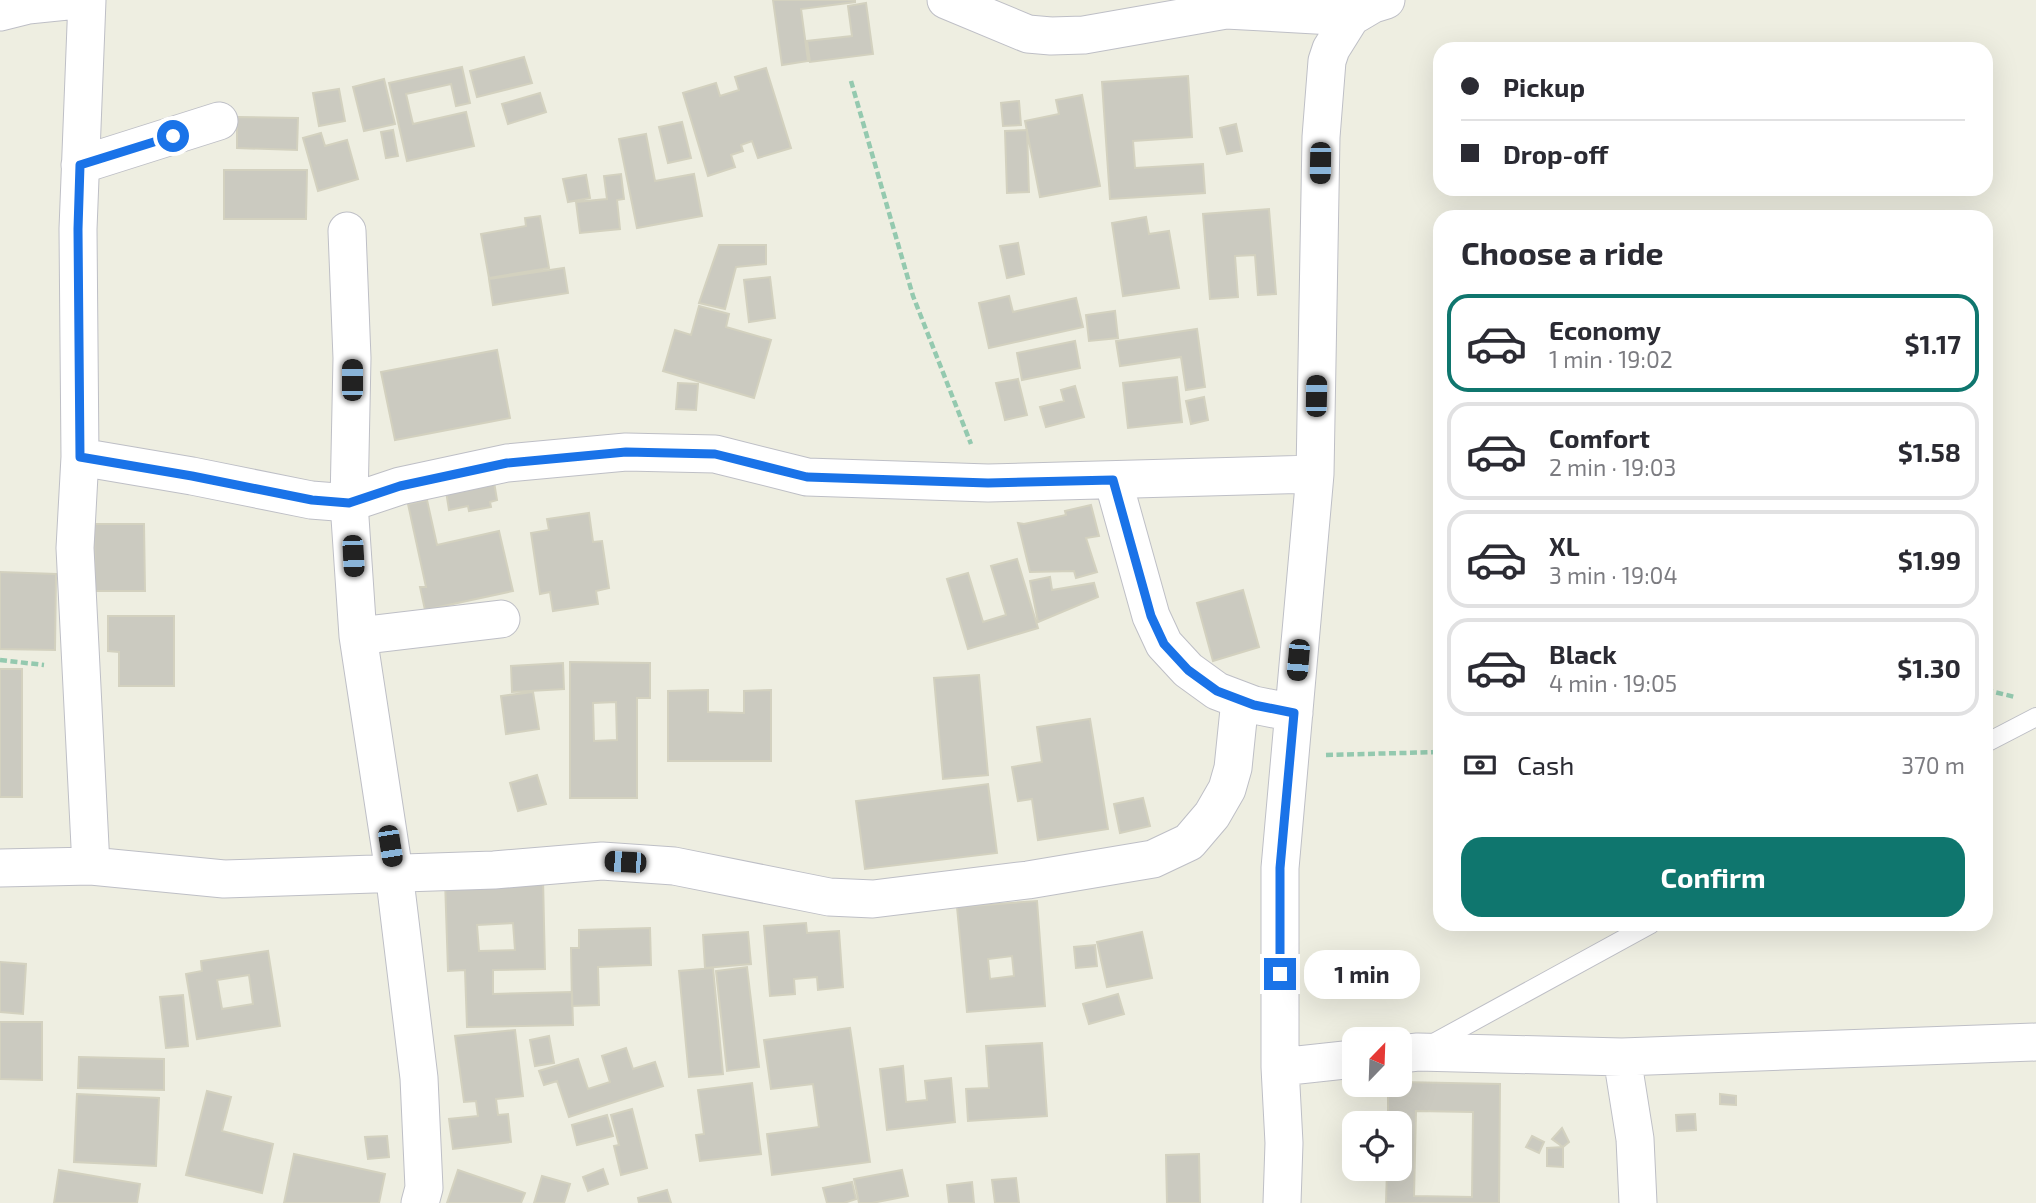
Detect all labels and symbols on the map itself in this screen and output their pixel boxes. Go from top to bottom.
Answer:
route start [157,120,189,152]
car [1310,142,1331,184]
car [342,359,363,401]
car [1306,375,1327,417]
car [342,534,365,578]
car [1286,638,1311,682]
car [377,824,404,868]
car [604,850,647,874]
callout: 1 min [1304,950,1420,998]
route end [1264,958,1296,990]
north arrow [1342,1027,1412,1097]

